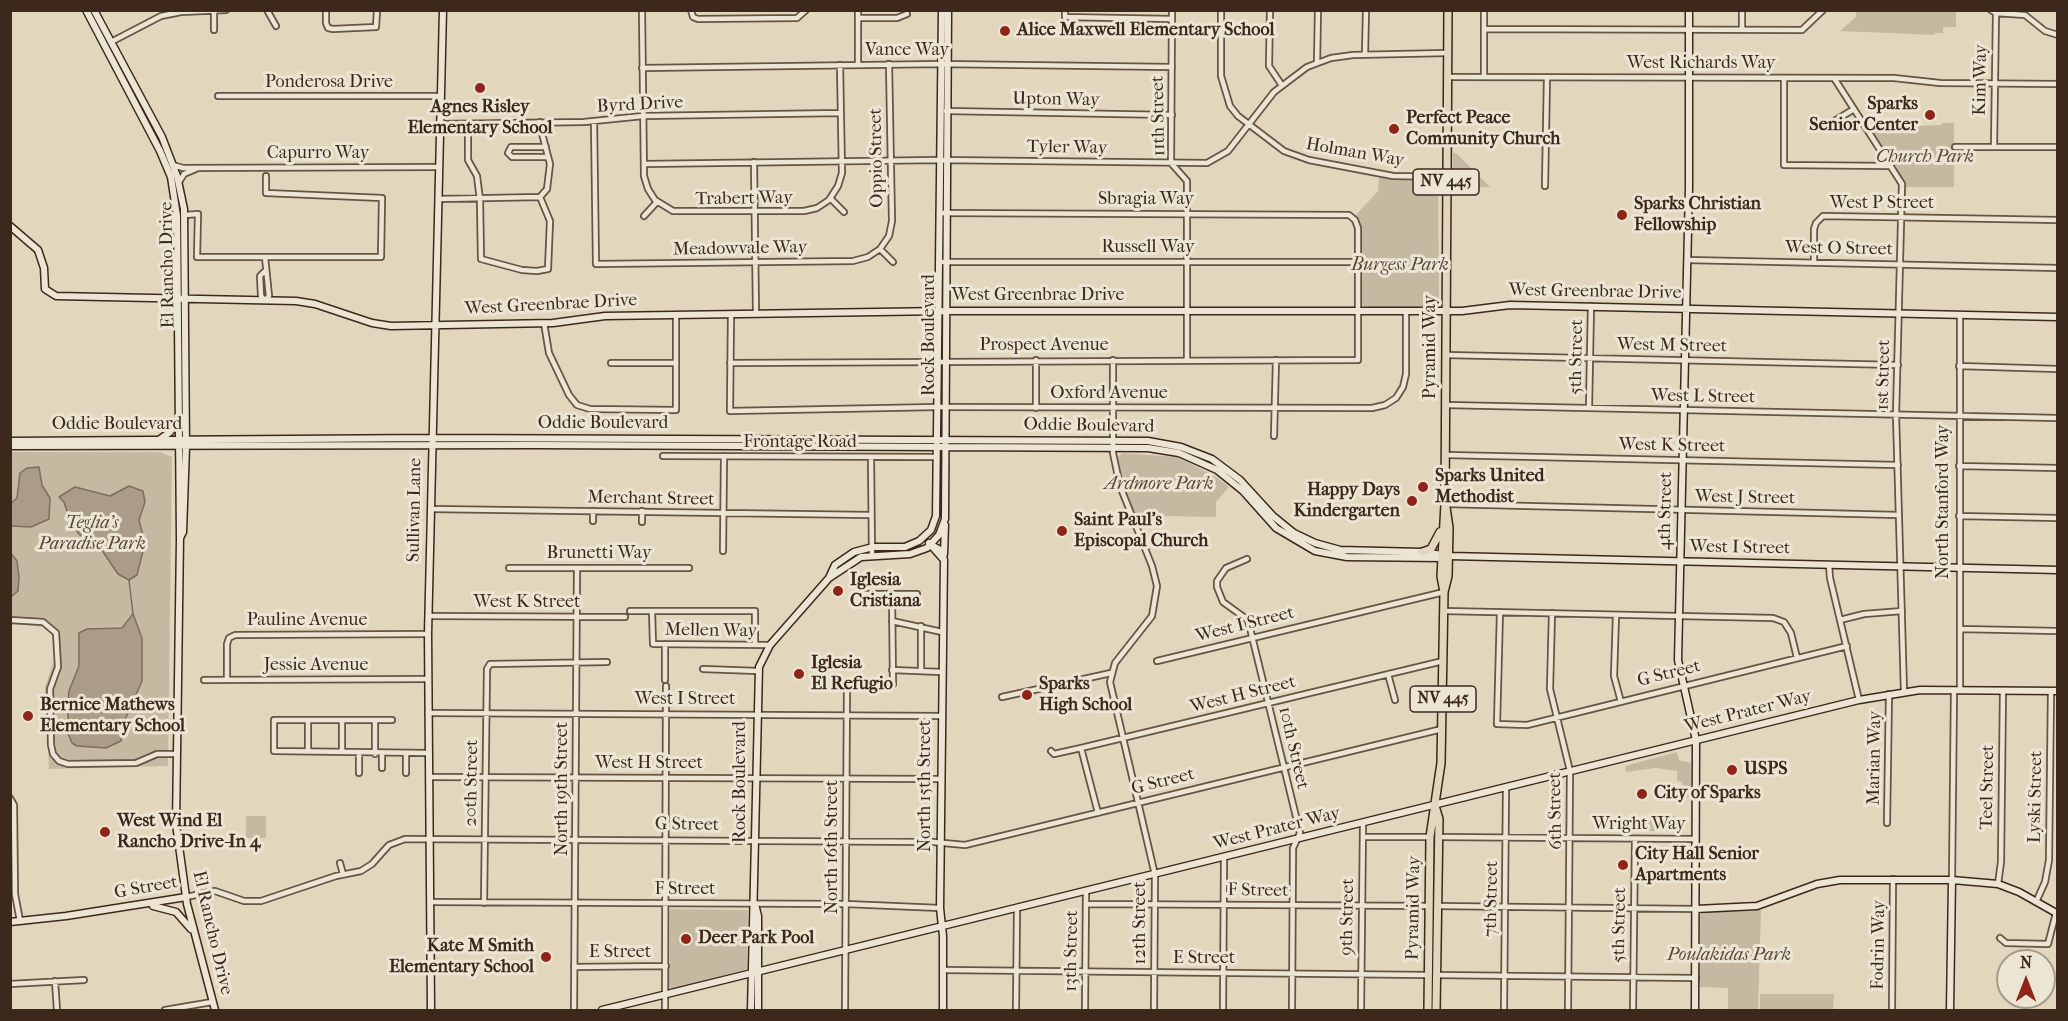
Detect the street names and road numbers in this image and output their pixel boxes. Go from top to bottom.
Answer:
street label: Vance Way [865,40,949,62]
street label: Kim Way [1970,44,1992,116]
street label: West Richards Way [1627,53,1775,75]
street label: Ponderosa Drive [265,72,393,94]
street label: 11th Street [1147,75,1171,157]
street label: Upton Way [1012,88,1100,112]
street label: Byrd Drive [596,92,684,118]
street label: Oppio Street [865,108,889,208]
street label: Holman Way [1304,134,1406,172]
street label: Tyler Way [1027,136,1107,160]
street label: Capurro Way [267,143,369,165]
road number: NV 445 [1413,169,1479,195]
street label: Trabert Way [695,187,793,211]
street label: Sbragia Way [1098,189,1194,211]
street label: West P Street [1830,193,1934,215]
street label: El Rancho Drive [156,201,180,329]
street label: Meadowvale Way [673,237,807,261]
street label: Russell Way [1102,237,1194,259]
street label: West O Street [1785,237,1893,261]
street label: Rock Boulevard [919,274,941,396]
street label: West Greenbrae Drive [1508,280,1682,304]
street label: West Greenbrae Drive [952,285,1124,307]
street label: West Greenbrae Drive [464,290,638,320]
street label: Pyramid Way [1420,295,1442,399]
street label: 5th Street [1566,319,1588,395]
street label: West M Street [1617,334,1727,358]
street label: Prospect Avenue [979,335,1109,357]
street label: 1st Street [1873,339,1895,411]
street label: Oxford Avenue [1050,383,1168,405]
street label: West L Street [1651,385,1755,409]
street label: Oddie Boulevard [538,413,668,435]
street label: Oddie Boulevard [52,414,182,436]
street label: Oddie Boulevard [1024,414,1154,438]
street label: North Stanford Way [1933,425,1955,579]
street label: Frontage Road [743,432,857,454]
street label: West K Street [1618,434,1726,458]
street label: Sullivan Lane [403,458,427,562]
street label: 4th Street [1655,472,1677,550]
street label: West J Street [1695,486,1795,510]
street label: Merchant Street [587,487,715,511]
street label: West I Street [1689,536,1791,560]
street label: Brunetti Way [547,543,651,565]
street label: West K Street [474,592,580,614]
street label: West I Street [1194,602,1296,648]
street label: Pauline Avenue [247,610,367,632]
street label: Mellen Way [665,619,757,643]
street label: Jessie Avenue [264,655,368,677]
street label: G Street [1635,656,1703,692]
street label: West H Street [1188,671,1298,719]
road number: NV 445 [1410,686,1476,712]
street label: West Prater Way [1682,686,1814,738]
street label: West I Street [635,689,735,711]
street label: 10th Street [1273,705,1313,791]
street label: Marian Way [1863,711,1887,805]
street label: North 15th Street [915,720,937,852]
street label: Rock Boulevard [730,721,752,843]
street label: North 19th Street [552,722,574,856]
street label: 20th Street [460,739,484,827]
street label: Teel Street [1976,744,2000,830]
street label: Lyski Street [2024,751,2048,843]
street label: West H Street [595,753,703,775]
street label: G Street [1129,764,1197,800]
street label: 6th Street [1545,772,1567,850]
street label: North 16th Street [822,780,844,914]
street label: West Prater Way [1211,803,1343,855]
street label: G Street [655,814,719,836]
street label: Wright Way [1592,814,1686,836]
street label: Pyramid Way [1402,856,1426,960]
street label: 7th Street [1481,861,1503,937]
street label: El Rancho Drive [187,869,237,997]
street label: G Street [113,872,179,904]
street label: 9th Street [1337,878,1359,956]
street label: F Street [654,879,716,901]
street label: F Street [1227,880,1289,902]
street label: 12th Street [1130,881,1152,965]
street label: 5th Street [1609,887,1631,963]
street label: Fodrin Way [1867,900,1891,990]
street label: 13th Street [1060,910,1084,992]
street label: E Street [589,942,651,964]
street label: E Street [1173,948,1235,970]

